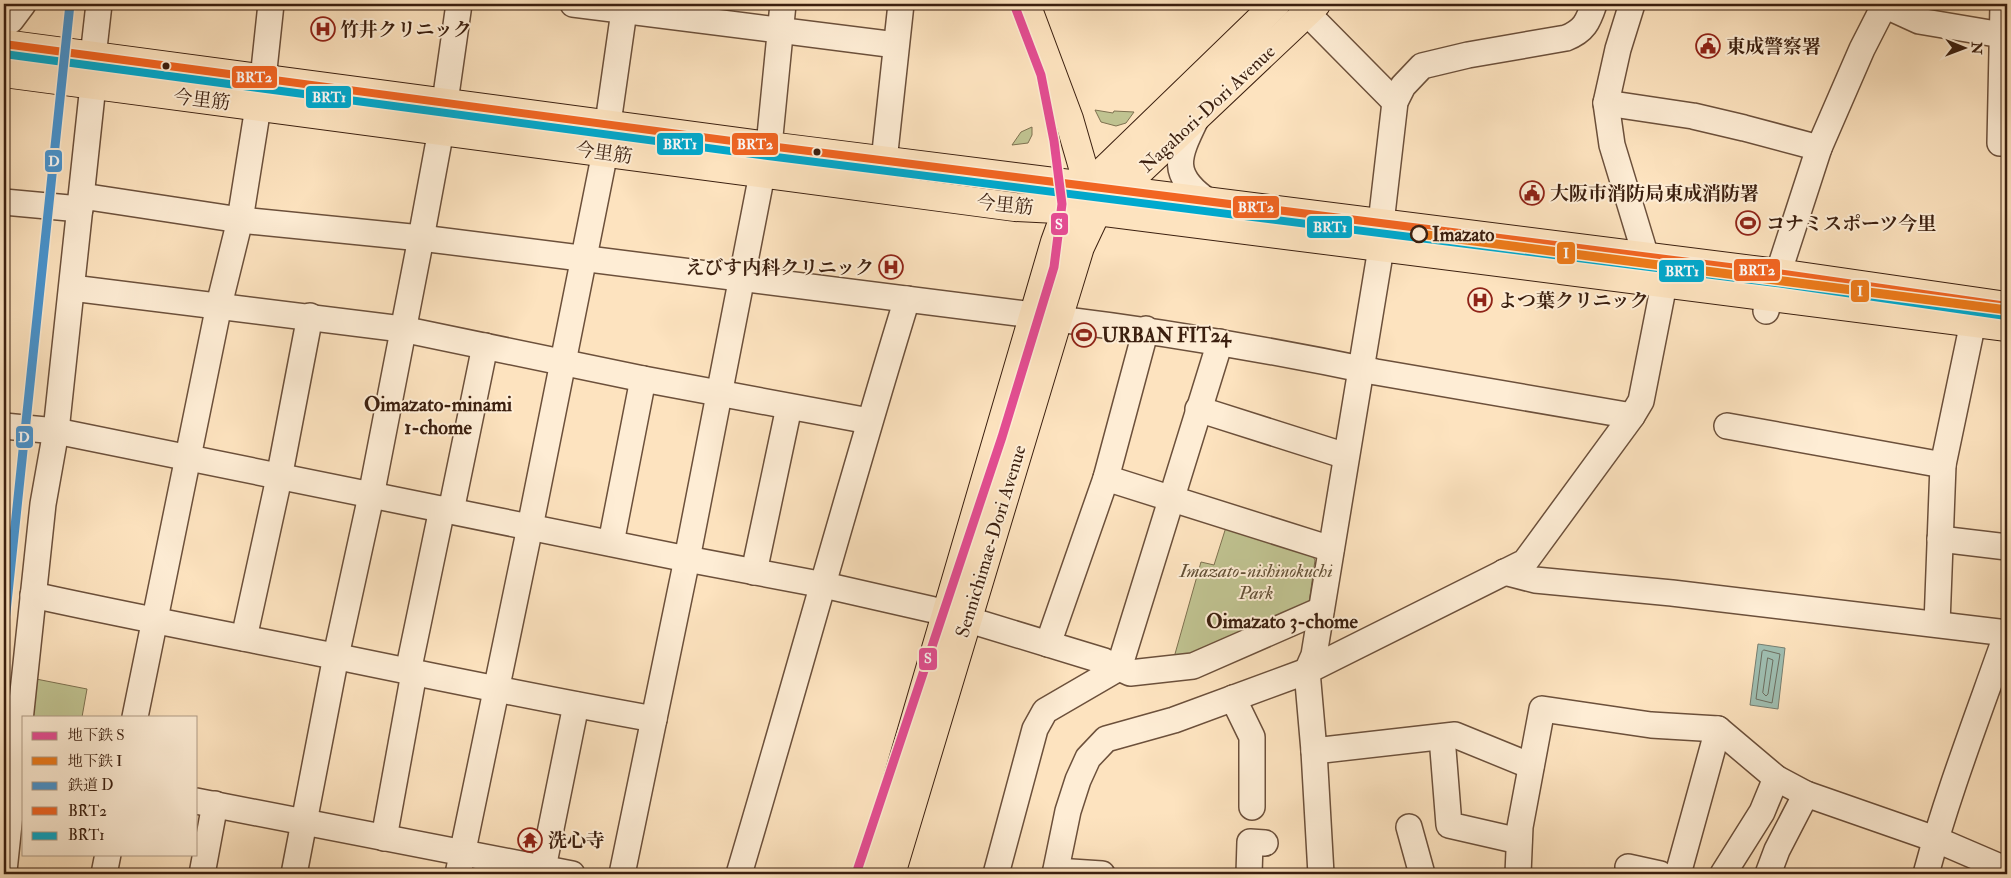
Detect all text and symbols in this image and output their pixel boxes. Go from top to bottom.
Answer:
hospital icon: 竹井クリニック [310,16,336,42]
place label: 竹井クリニック [340,18,472,42]
north arrow [1938,22,1988,72]
public building icon: 東成警察署 [1695,33,1721,59]
place label: 東成警察署 [1726,35,1821,59]
street label: Nagahori-Dori Avenue [1135,40,1280,178]
text: N [1968,41,1985,55]
unlabelled marker [161,61,171,71]
line badge: BRT2 [231,65,278,89]
text: BRT2 [236,69,272,86]
street label: 今里筋 [172,85,232,115]
line badge: BRT1 [305,85,352,109]
text: BRT1 [312,89,346,106]
line badge: BRT1 [656,132,704,156]
line badge: BRT2 [731,132,779,156]
text: BRT1 [663,136,697,153]
text: BRT2 [737,136,773,153]
street label: 今里筋 [574,137,634,169]
unlabelled marker [812,147,822,157]
line badge: D [44,149,63,173]
text: D [48,153,60,170]
public building icon: 大阪市消防局東成消防署 [1519,180,1545,206]
place label: 大阪市消防局東成消防署 [1550,182,1759,206]
street label: 今里筋 [975,190,1035,220]
line badge: BRT2 [1232,195,1280,219]
text: BRT2 [1238,199,1274,216]
sports icon: コナミスポーツ今里 [1735,210,1761,236]
line badge: S [1050,212,1069,236]
place label: コナミスポーツ今里 [1766,212,1936,236]
line badge: BRT1 [1306,215,1353,239]
text: S [1055,216,1063,233]
text: BRT1 [1313,219,1347,236]
place label: Imazato [1432,223,1494,247]
marker: Imazato [1410,225,1428,243]
line badge: I [1556,241,1576,265]
text: I [1563,245,1569,262]
hospital icon: えびす内科クリニック [878,254,904,280]
place label: えびす内科クリニック [685,256,874,280]
line badge: BRT2 [1733,258,1781,282]
line badge: BRT1 [1658,259,1705,283]
text: BRT2 [1739,262,1775,279]
text: BRT1 [1665,263,1699,280]
line badge: I [1850,279,1870,303]
text: I [1857,283,1863,300]
hospital icon: よつ葉クリニック [1467,287,1493,313]
place label: よつ葉クリニック [1498,289,1649,313]
sports icon: URBAN FIT24 [1071,322,1097,348]
place label: URBAN FIT24 [1102,324,1232,348]
district label: Oimazato-minami 1-chome [364,392,513,440]
line badge: D [15,425,34,449]
text: D [18,429,30,446]
street label: Sennichimae-Dori Avenue [950,442,1032,640]
park label: Imazato-nishinokuchi Park [1178,559,1333,605]
district label: Oimazato 3-chome [1206,609,1358,634]
line badge: S [918,647,938,671]
text: S [924,650,932,667]
legend [22,716,198,856]
text: 地下鉄 S [68,726,125,745]
text: 地下鉄 I [68,752,122,771]
text: 鉄道 D [68,776,113,795]
text: BRT2 [68,802,107,821]
text: BRT1 [68,826,105,845]
temple icon: 洗心寺 [517,827,543,853]
place label: 洗心寺 [548,829,605,853]

